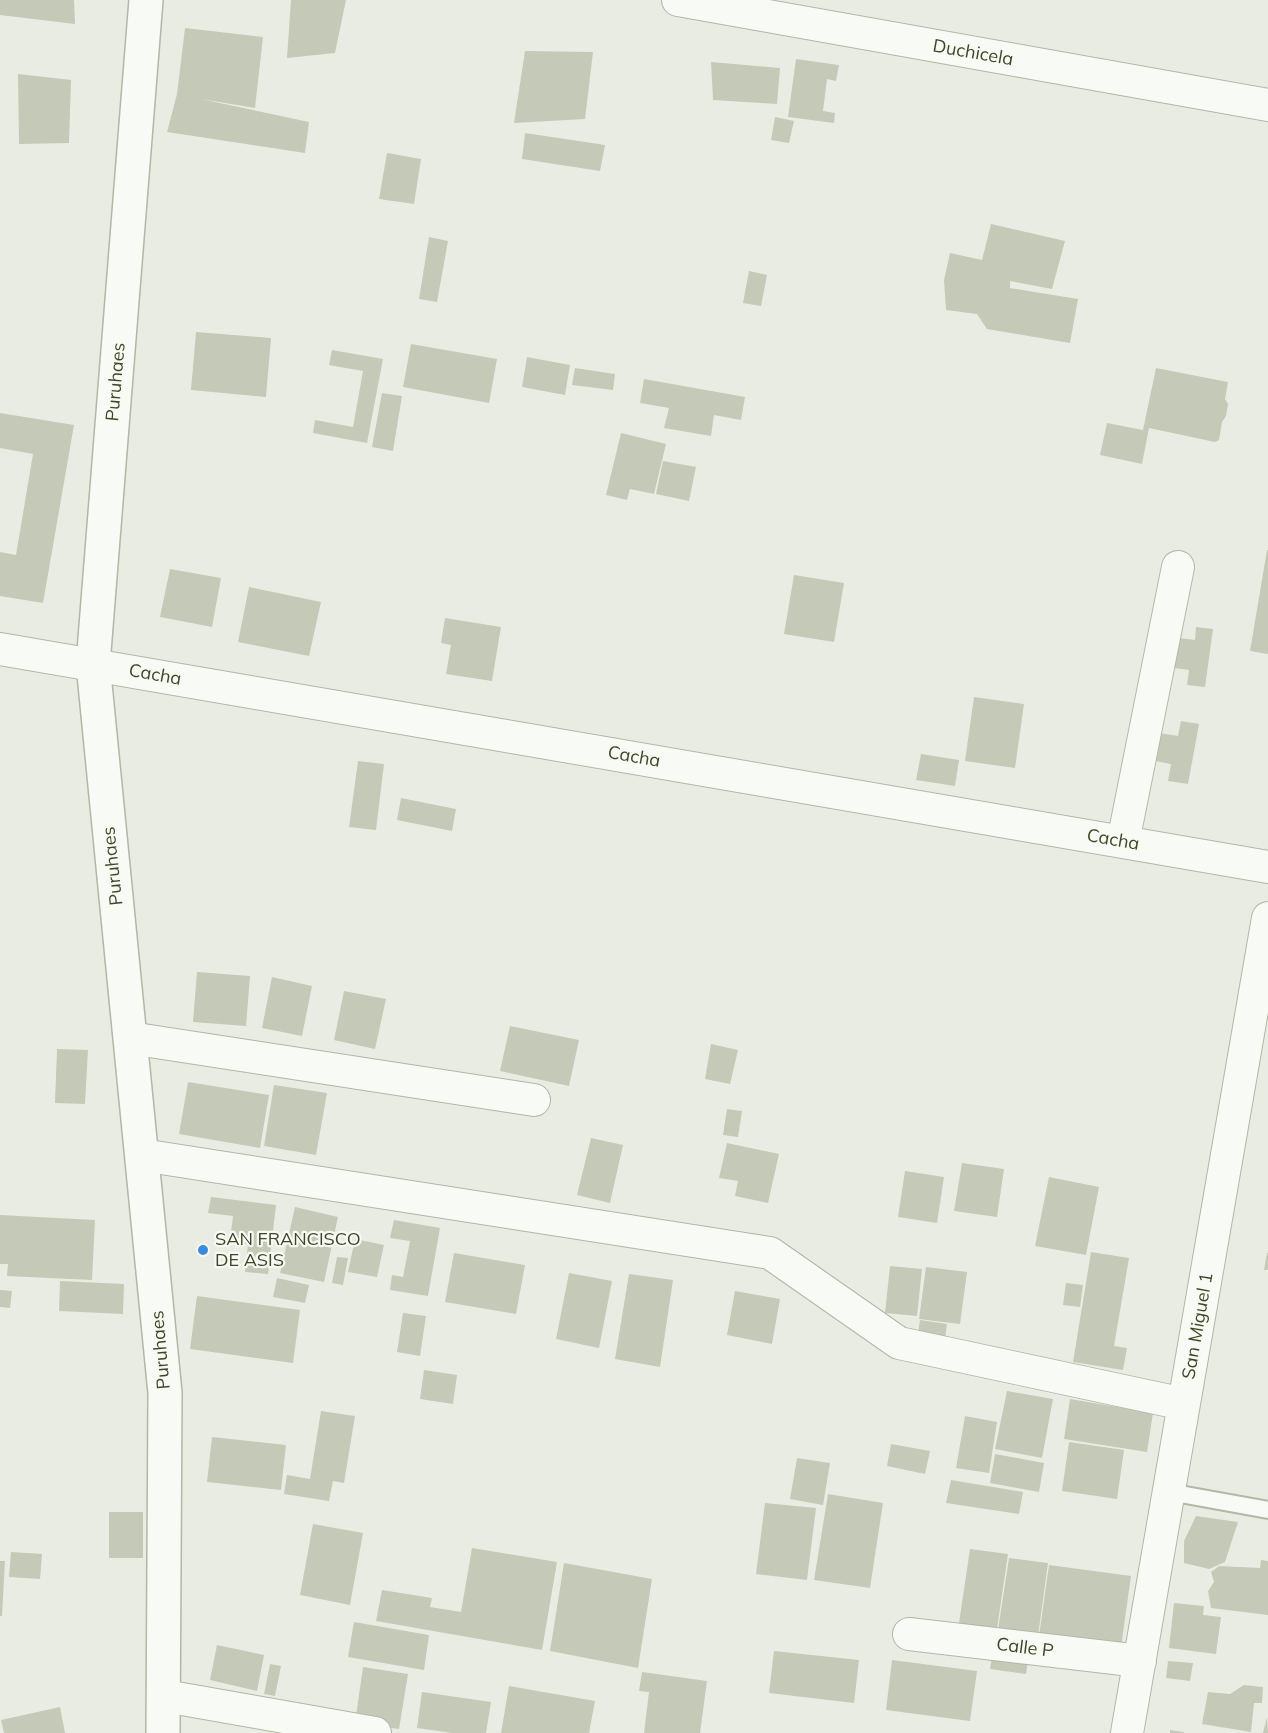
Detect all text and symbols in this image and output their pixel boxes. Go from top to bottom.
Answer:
street label: Duchicela [931,35,1015,71]
street label: Puruhaes [102,342,130,422]
street label: Cacha [127,660,183,690]
street label: Cacha [606,742,662,772]
street label: Cacha [1085,825,1141,855]
street label: Puruhaes [98,826,128,906]
place label: SAN FRANCISCO DE ASIS [215,1229,361,1272]
marker: SAN FRANCISCO DE ASIS [196,1243,210,1257]
street label: San Miguel 1 [1178,1271,1218,1381]
street label: Puruhaes [147,1310,175,1390]
street label: Calle P [995,1634,1055,1662]

